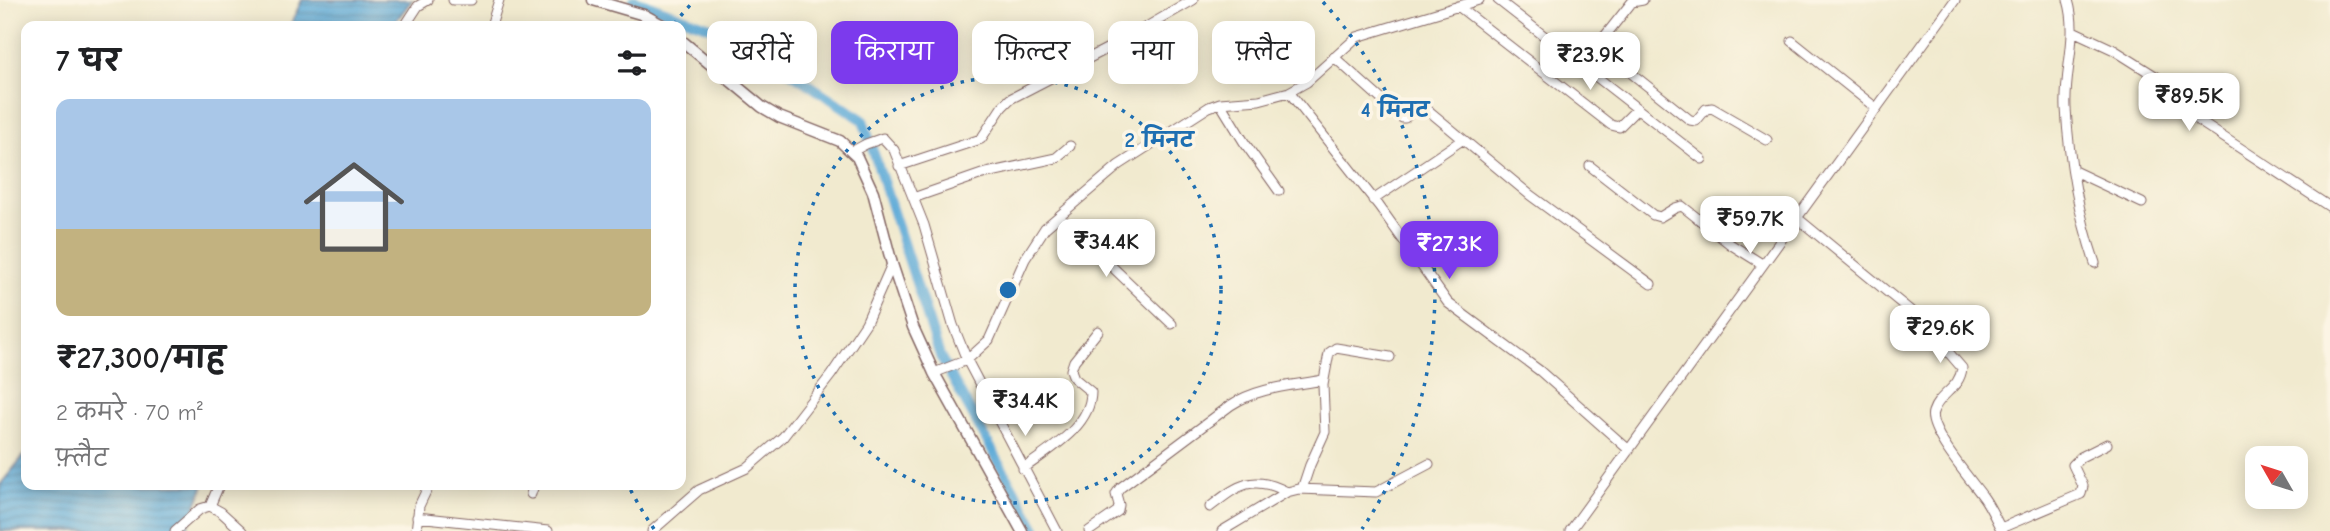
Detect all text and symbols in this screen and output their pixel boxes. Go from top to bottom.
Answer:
chip: खरीदें [707,21,817,84]
chip: किराया [831,21,958,84]
chip: फ़िल्टर [972,21,1094,84]
chip: नया [1108,21,1198,84]
chip: फ़्लैट [1212,21,1315,84]
pin: ₹23.9K [1533,32,1647,92]
text: ₹23.9K [1556,41,1624,68]
text: 7 घर [56,44,120,79]
icon: filters [613,44,651,82]
pin: ₹89.5K [2132,74,2246,133]
text: ₹89.5K [2155,82,2223,109]
text: 4 मिनट [1361,94,1431,122]
text: 2 मिनट [1125,124,1196,152]
icon: home [291,144,417,270]
pin: ₹59.7K [1693,196,1807,256]
text: ₹59.7K [1716,205,1784,232]
pin: ₹34.4K [1049,219,1163,279]
pin: ₹27.3K [1392,222,1506,281]
text: ₹34.4K [1073,228,1139,255]
text: ₹27.3K [1416,230,1482,257]
centre of rings [996,278,1020,302]
pin: ₹29.6K [1883,306,1997,365]
text: ₹29.6K [1906,314,1974,341]
text: ₹27,300/माह [56,341,225,376]
pin: ₹34.4K [968,378,1082,438]
text: ₹34.4K [992,387,1058,414]
text: 2 कमरे · 70 m² [56,399,203,426]
text: फ़्लैट [56,445,108,472]
north arrow [2245,446,2308,509]
map controls [2245,446,2308,509]

